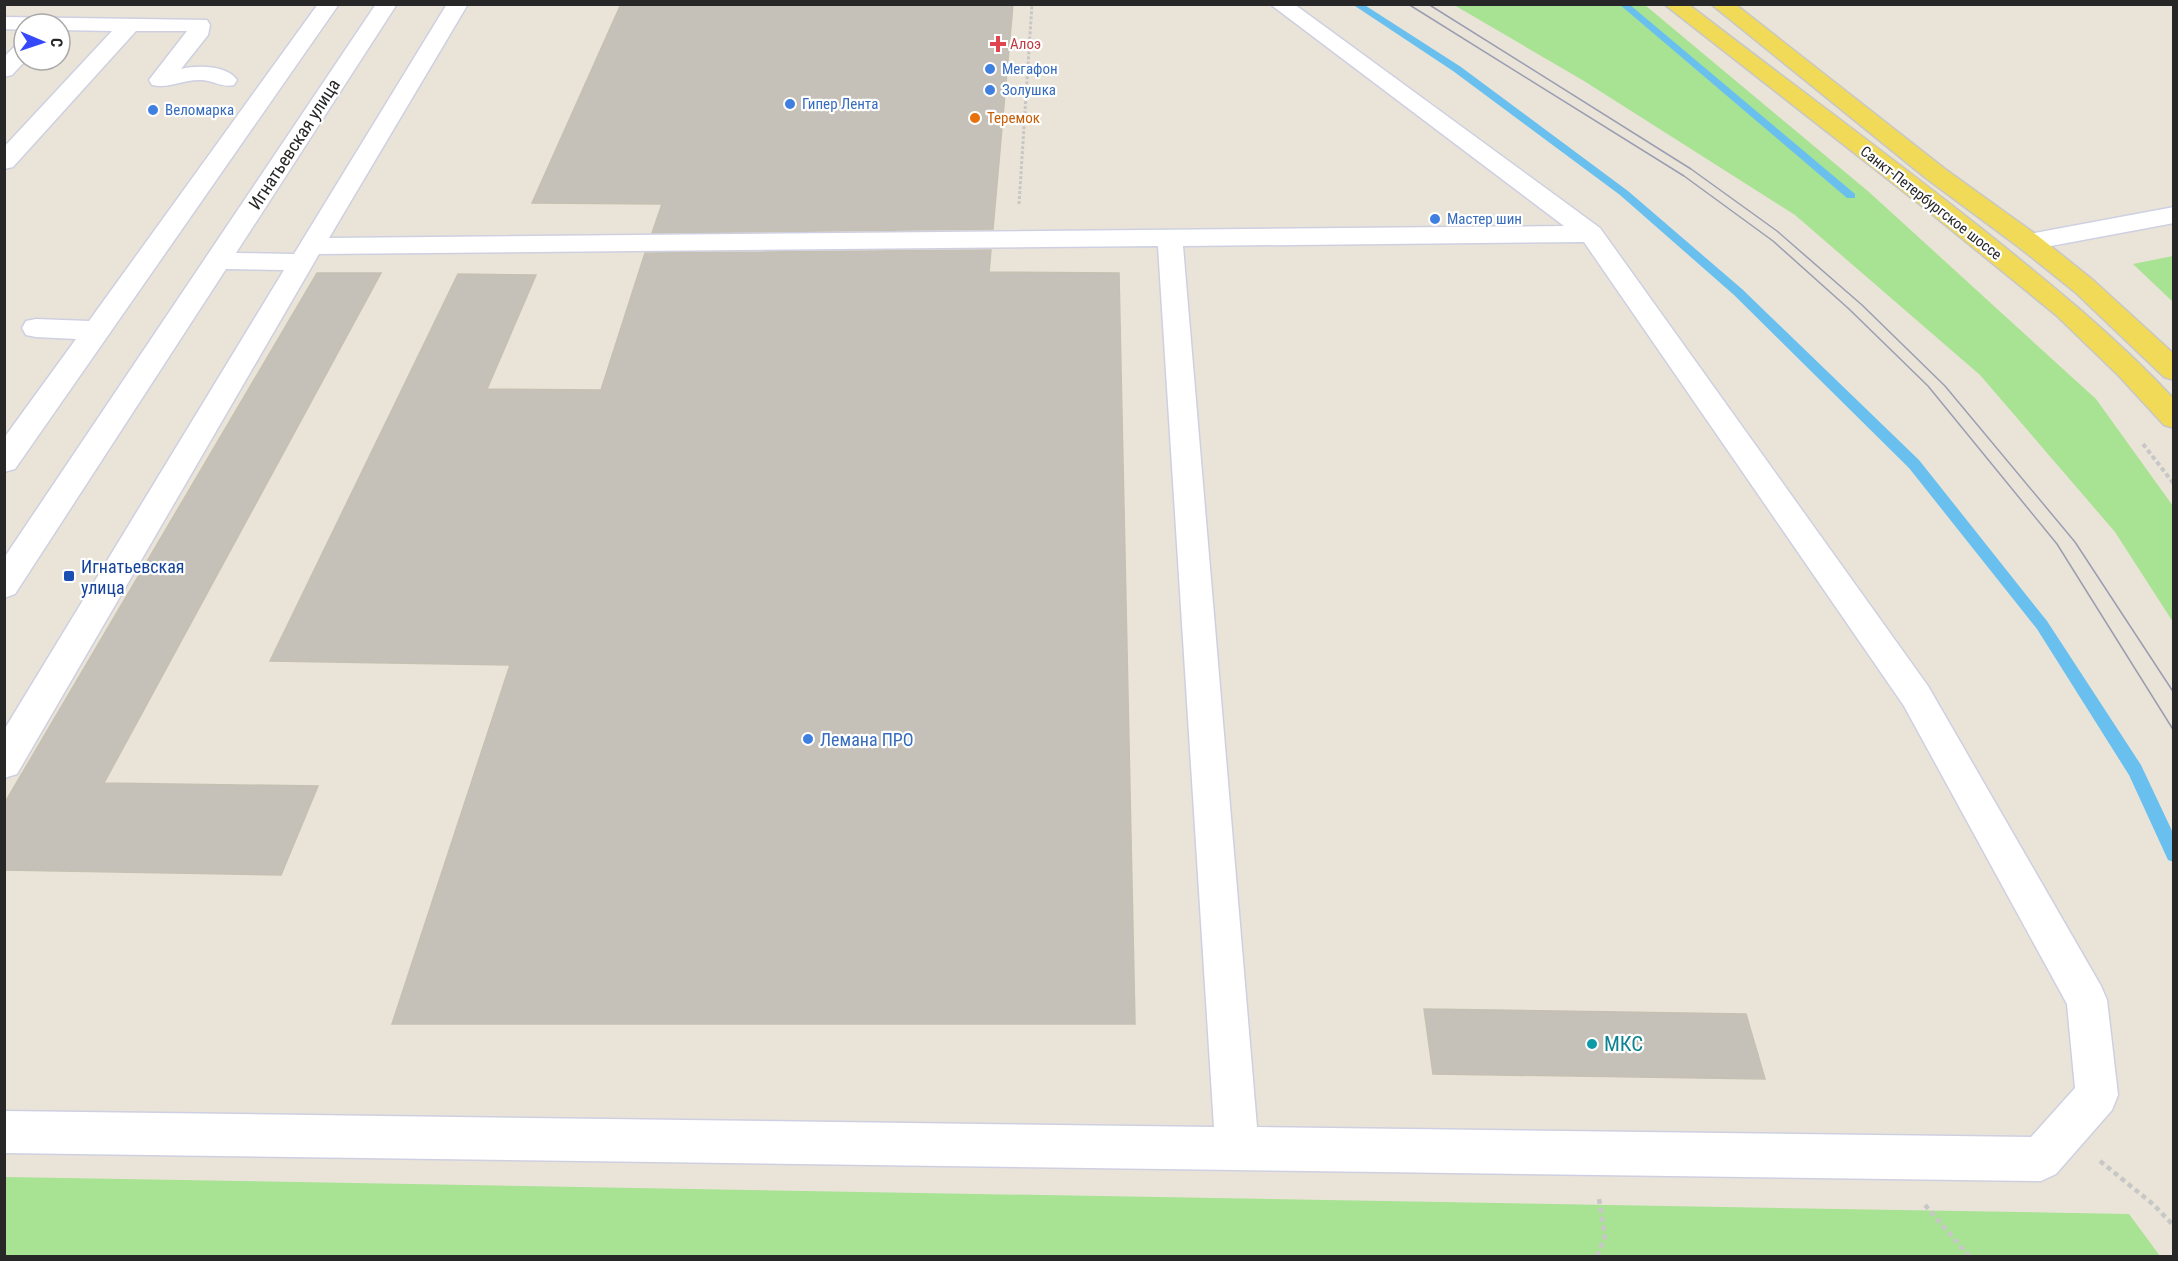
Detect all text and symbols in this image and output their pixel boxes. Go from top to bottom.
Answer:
north arrow [12,12,72,72]
place label: Алоэ [1010,35,1041,53]
marker: Алоэ [991,37,1005,51]
text: С [47,38,66,47]
place label: Мегафон [1002,60,1058,78]
marker: Мегафон [983,62,997,76]
street label: Игнатьевская улица [244,75,344,213]
place label: Золушка [1002,81,1056,99]
marker: Золушка [983,83,997,97]
place label: Гипер Лента [802,95,878,113]
marker: Гипер Лента [783,97,797,111]
place label: Веломарка [165,101,234,119]
marker: Веломарка [146,103,160,117]
place label: Теремок [987,109,1040,127]
marker: Теремок [968,111,982,125]
street label: Санкт-Петербургское шоссе [1857,142,2005,264]
place label: Мастер шин [1447,210,1522,228]
marker: Мастер шин [1428,212,1442,226]
place label: Игнатьевская улица [81,556,185,598]
marker: Игнатьевская улица [62,569,76,583]
place label: Лемана ПРО [820,729,914,750]
marker: Лемана ПРО [801,732,815,746]
place label: МКС [1604,1032,1643,1056]
marker: МКС [1585,1037,1599,1051]

